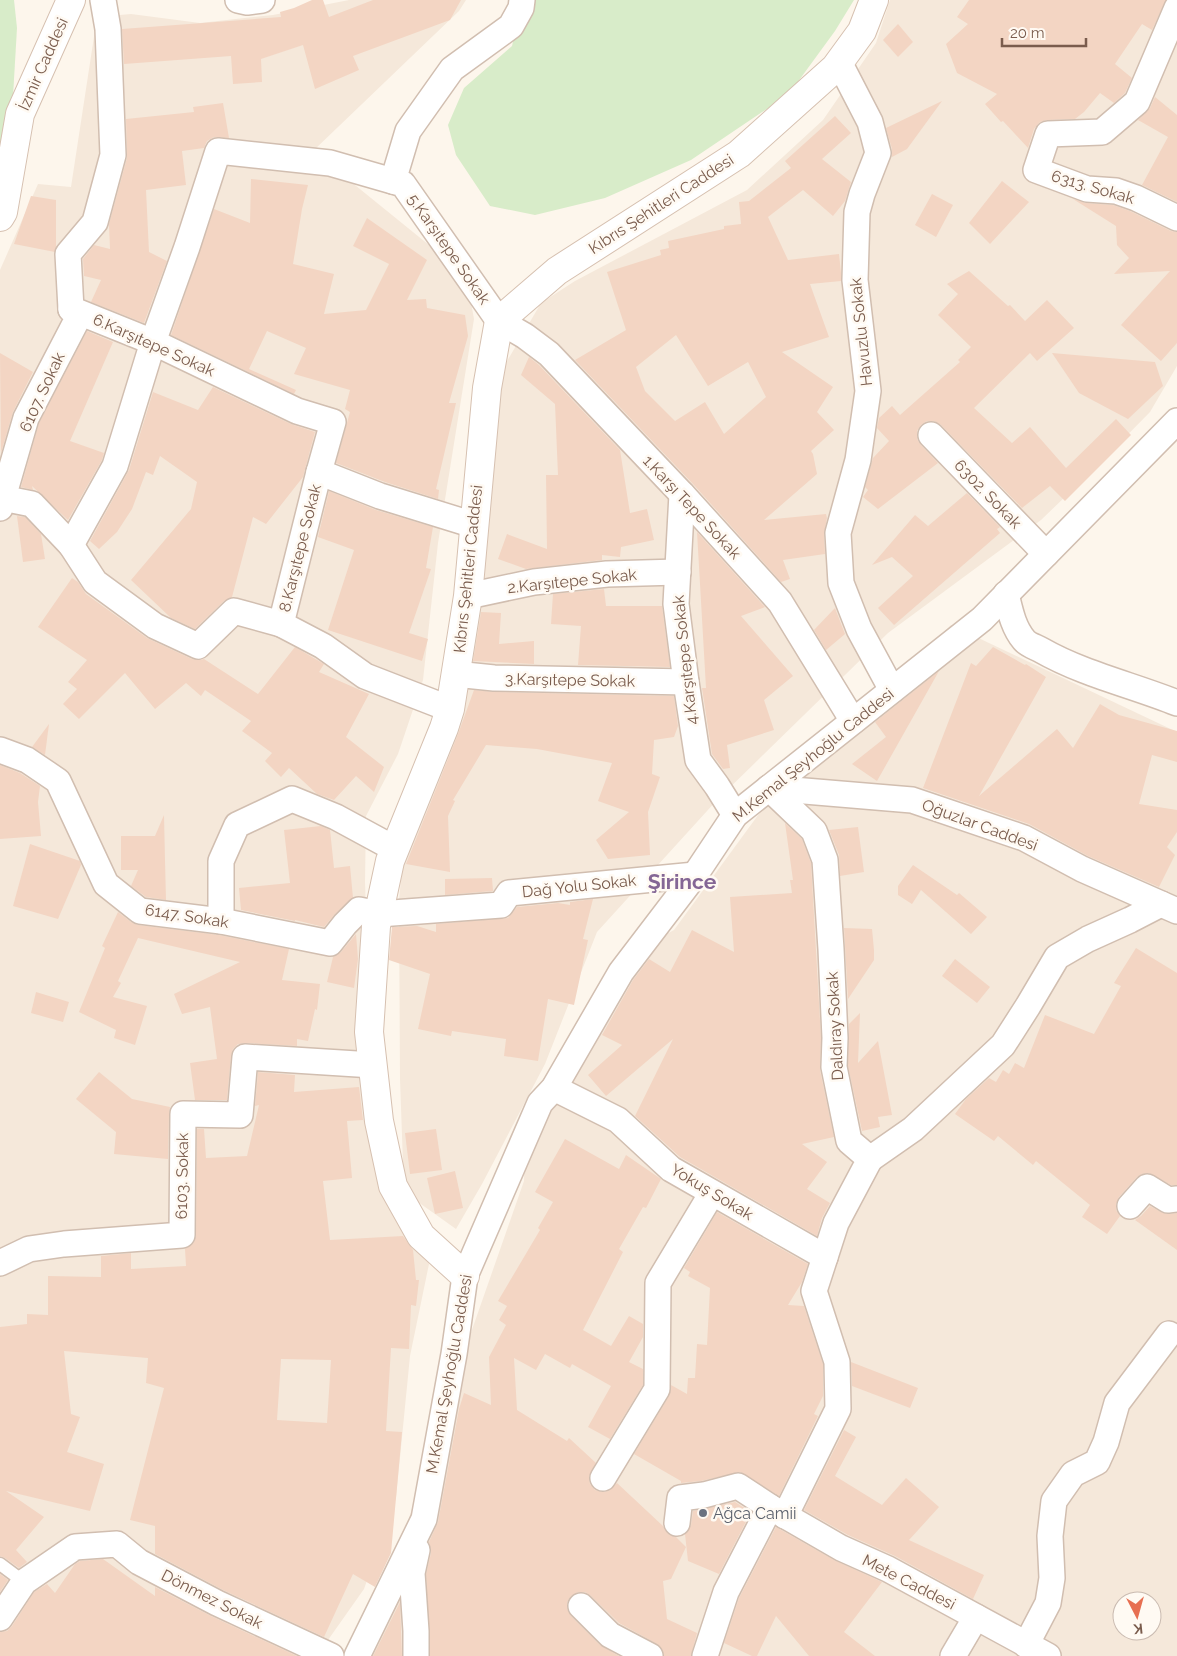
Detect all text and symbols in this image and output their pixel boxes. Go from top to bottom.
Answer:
street label: İzmir Caddesi [13,14,72,113]
scale bar [1002,15,1086,47]
text: 20 m [1010,24,1045,42]
street label: Kıbrıs Şehitleri Caddesi [585,150,737,258]
street label: 6313. Sokak [1049,166,1137,208]
street label: 5.Karşıtepe Sokak [404,190,494,308]
street label: Havuzlu Sokak [846,276,876,387]
street label: 6.Karşıtepe Sokak [90,310,218,381]
street label: 6107. Sokak [15,349,69,435]
street label: 1.Karşı Tepe Sokak [639,451,745,563]
street label: 6302. Sokak [950,456,1026,533]
street label: 8.Karşıtepe Sokak [275,482,325,614]
street label: Kıbrıs Şehitleri Caddesi [450,484,486,654]
street label: 2.Karşıtepe Sokak [506,565,638,597]
street label: 4.Karşıtepe Sokak [669,594,701,726]
street label: 3.Karşıtepe Sokak [505,669,636,691]
street label: M.Kemal Şeyhoğlu Caddesi [729,684,897,826]
street label: Oğuzlar Caddesi [919,795,1041,855]
district label: Şirince [648,869,717,894]
street label: Dağ Yolu Sokak [521,870,638,901]
street label: 6147. Sokak [144,900,231,932]
street label: Daldıray Sokak [823,970,847,1081]
street label: 6103. Sokak [172,1132,192,1220]
street label: Yokuş Sokak [667,1160,757,1224]
street label: M.Kemal Şeyhoğlu Caddesi [422,1273,476,1475]
place label: Ağca Camii [713,1504,796,1523]
marker: Ağca Camii [697,1507,709,1519]
street label: Mete Caddesi [859,1550,959,1614]
street label: Dönmez Sokak [158,1565,266,1633]
north arrow [1112,1591,1162,1641]
text: K [1132,1620,1144,1637]

